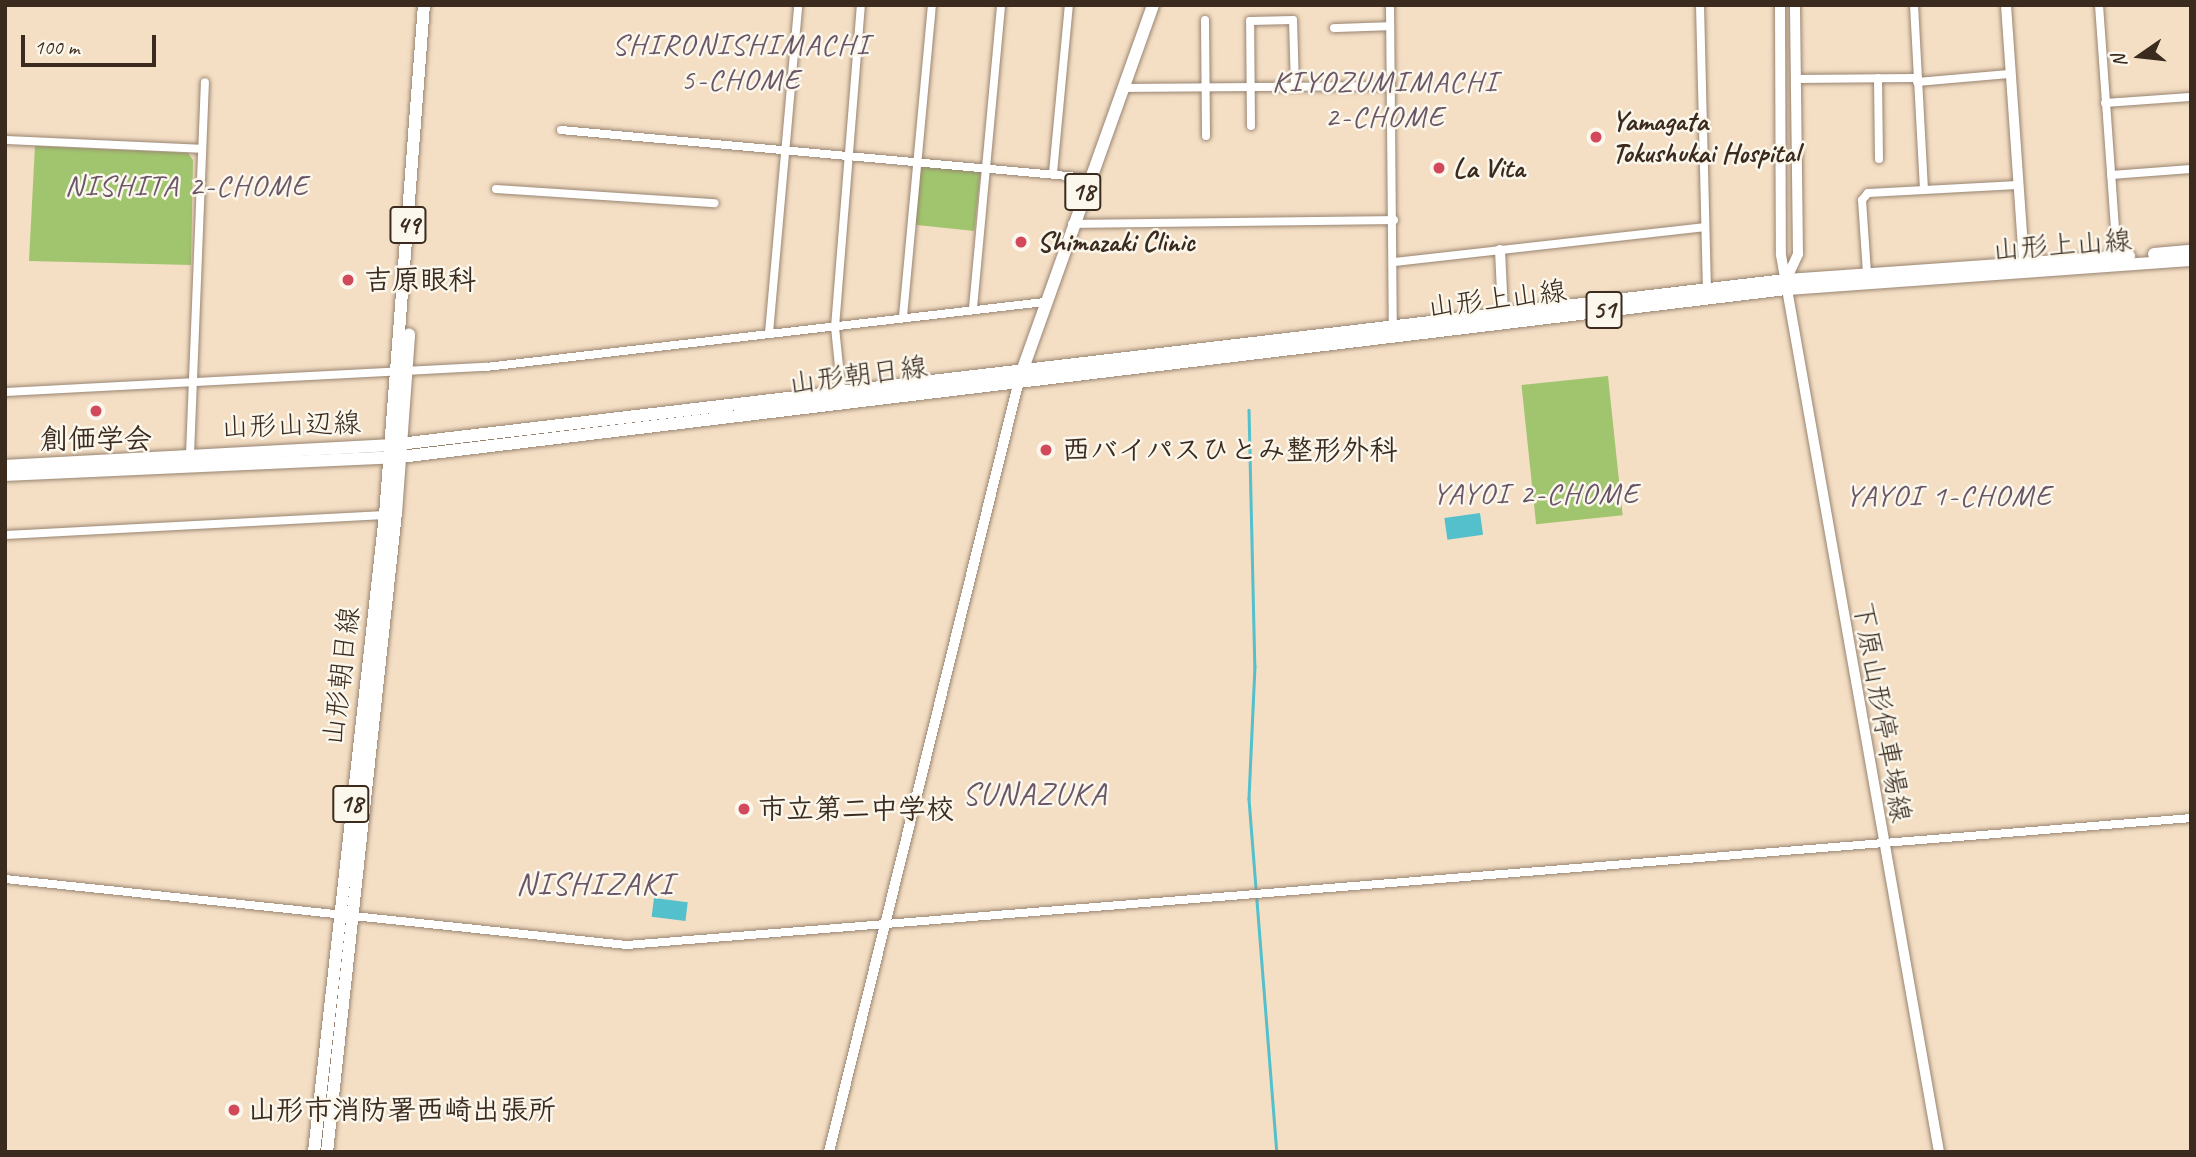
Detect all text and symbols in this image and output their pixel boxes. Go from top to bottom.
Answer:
scale bar [24,21,159,65]
north arrow [2105,21,2175,91]
district label: SHIRONISHIMACHI 5-CHOME [615,26,867,96]
text: 100 m [34,34,79,60]
text: N [2107,52,2133,70]
district label: KIYOZUMIMACHI 2-CHOME [1274,63,1496,134]
place label: Yamagata Tokushukai Hospital [1612,104,1800,170]
marker: Yamagata Tokushukai Hospital [1586,127,1606,147]
place label: La Vita [1453,151,1524,185]
marker: La Vita [1431,160,1447,176]
district label: NISHITA 2-CHOME [66,167,308,203]
road number: 18 [1064,169,1102,214]
road number: 49 [389,202,427,248]
street label: 山形上山線 [1991,223,2133,267]
place label: Shimazaki Clinic [1037,225,1195,259]
marker: Shimazaki Clinic [1011,232,1031,252]
place label: 吉原眼科 [364,263,476,297]
marker: 吉原眼科 [338,270,358,290]
street label: 山形上山線 [1425,274,1569,324]
road number: 51 [1585,288,1623,332]
street label: 山形朝日線 [786,350,930,400]
marker: 創価学会 [88,403,104,419]
street label: 山形山辺線 [220,406,362,444]
place label: 創価学会 [40,422,152,456]
place label: 西バイパスひとみ整形外科 [1062,433,1398,467]
marker: 西バイパスひとみ整形外科 [1036,440,1056,460]
district label: YAYOI 2-CHOME [1434,475,1638,511]
district label: YAYOI 1-CHOME [1847,477,2051,513]
street label: 下原山形停車場線 [1846,599,1918,825]
street label: 山形朝日線 [316,604,366,748]
district label: SUNAZUKA [964,775,1106,813]
road number: 18 [332,782,370,826]
place label: 市立第二中学校 [758,792,954,826]
marker: 市立第二中学校 [736,801,752,817]
district label: NISHIZAKI [518,865,672,903]
place label: 山形市消防署西崎出張所 [248,1093,556,1127]
marker: 山形市消防署西崎出張所 [226,1102,242,1118]

